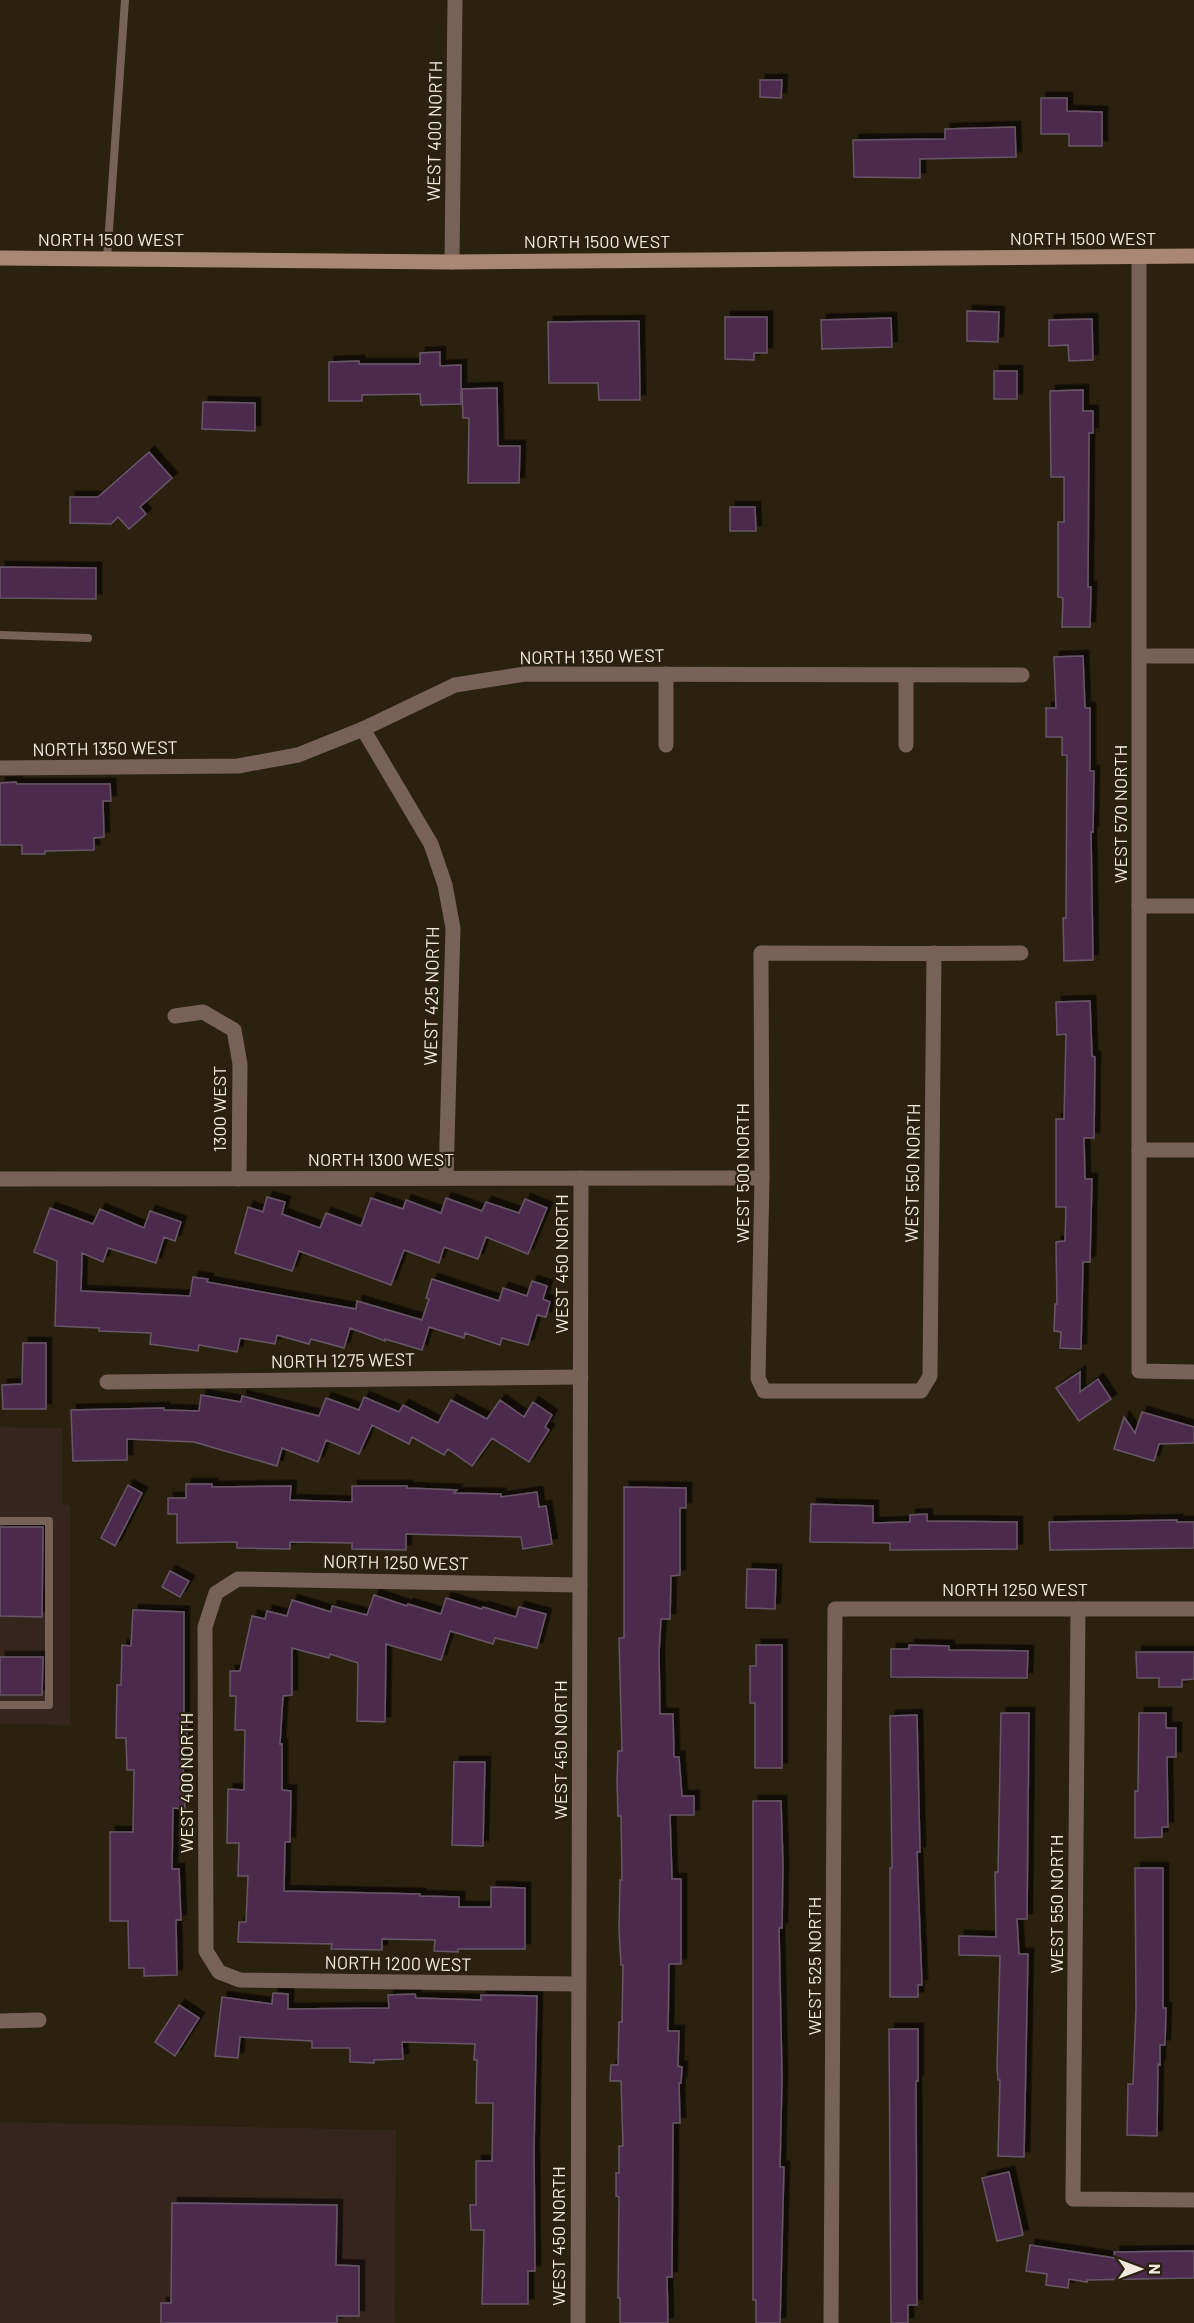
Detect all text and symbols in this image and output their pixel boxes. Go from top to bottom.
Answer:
street label: WEST 400 NORTH [422,60,446,202]
street label: NORTH 1500 WEST [1010,227,1156,249]
street label: NORTH 1500 WEST [38,228,184,250]
street label: NORTH 1500 WEST [524,230,670,252]
street label: NORTH 1350 WEST [519,644,665,668]
street label: NORTH 1350 WEST [32,736,178,760]
street label: WEST 570 NORTH [1109,745,1131,883]
street label: WEST 425 NORTH [419,926,443,1066]
street label: 1300 WEST [208,1066,230,1152]
street label: WEST 500 NORTH [731,1103,753,1243]
street label: WEST 550 NORTH [900,1103,924,1243]
street label: NORTH 1300 WEST [308,1148,454,1170]
street label: WEST 450 NORTH [550,1194,572,1334]
street label: NORTH 1275 WEST [271,1348,415,1372]
street label: NORTH 1250 WEST [323,1550,469,1574]
street label: NORTH 1250 WEST [942,1578,1088,1600]
street label: WEST 450 NORTH [549,1680,571,1820]
street label: WEST 400 NORTH [175,1713,197,1853]
street label: WEST 550 NORTH [1045,1834,1067,1974]
street label: WEST 525 NORTH [803,1897,825,2035]
street label: NORTH 1200 WEST [324,1951,472,1975]
street label: WEST 450 NORTH [547,2166,569,2306]
north arrow [1110,2239,1170,2299]
text: N [1146,2264,1165,2274]

